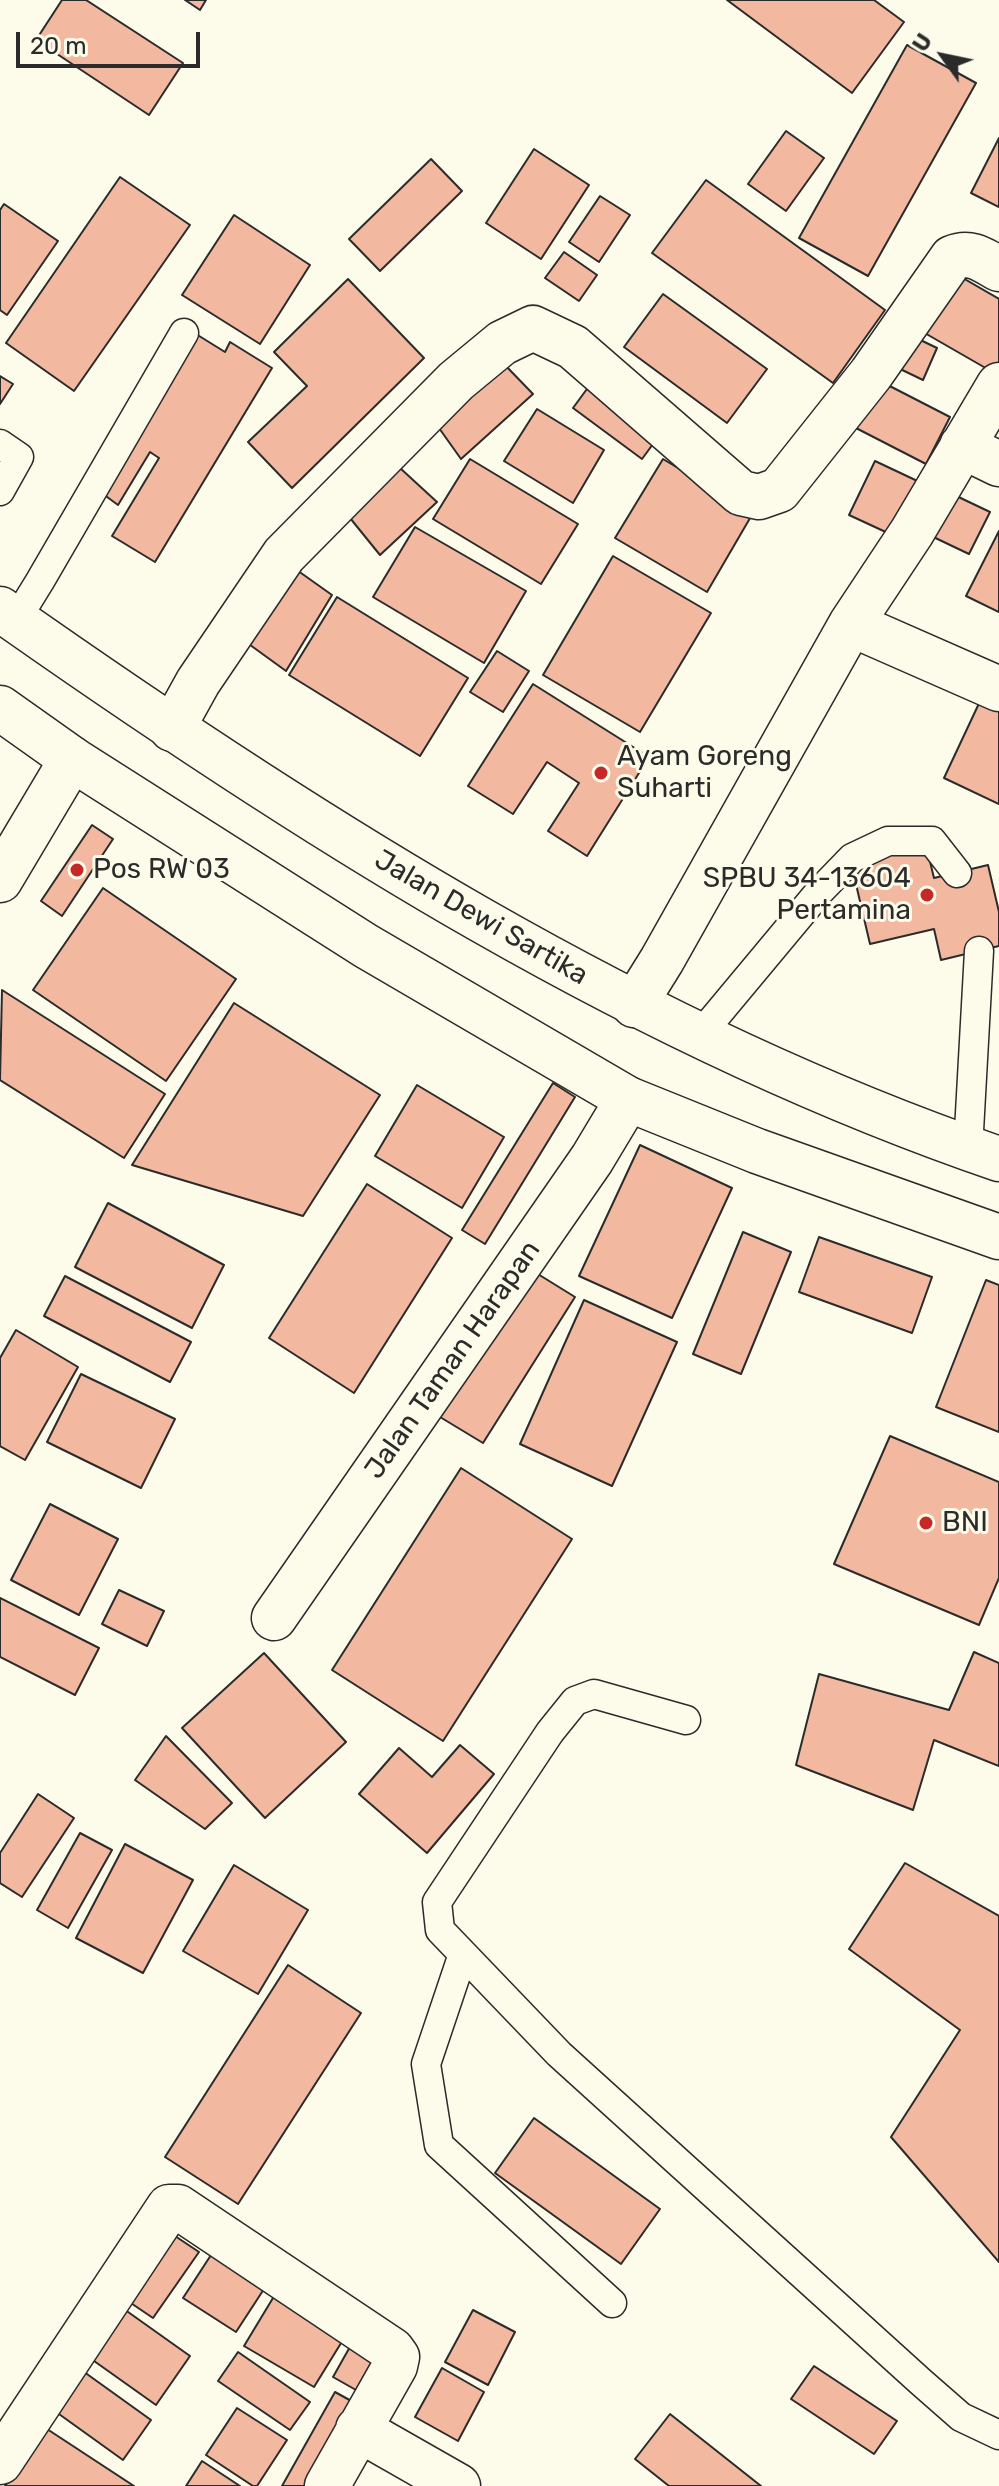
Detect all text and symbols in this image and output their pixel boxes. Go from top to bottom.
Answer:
scale bar [20,16,204,66]
north arrow [903,16,983,96]
text: U [907,29,938,57]
text: 20 m [30,32,87,60]
place label: Ayam Goreng Suharti [617,740,792,806]
marker: Ayam Goreng Suharti [592,764,610,782]
street label: Jalan Dewi Sartika [368,843,594,993]
place label: Pos RW 03 [93,853,230,887]
marker: Pos RW 03 [68,861,86,879]
place label: SPBU 34-13604 Pertamina [703,862,911,928]
marker: SPBU 34-13604 Pertamina [918,886,936,904]
street label: Jalan Taman Harapan [358,1235,548,1485]
place label: BNI [942,1506,988,1540]
marker: BNI [917,1514,935,1532]

